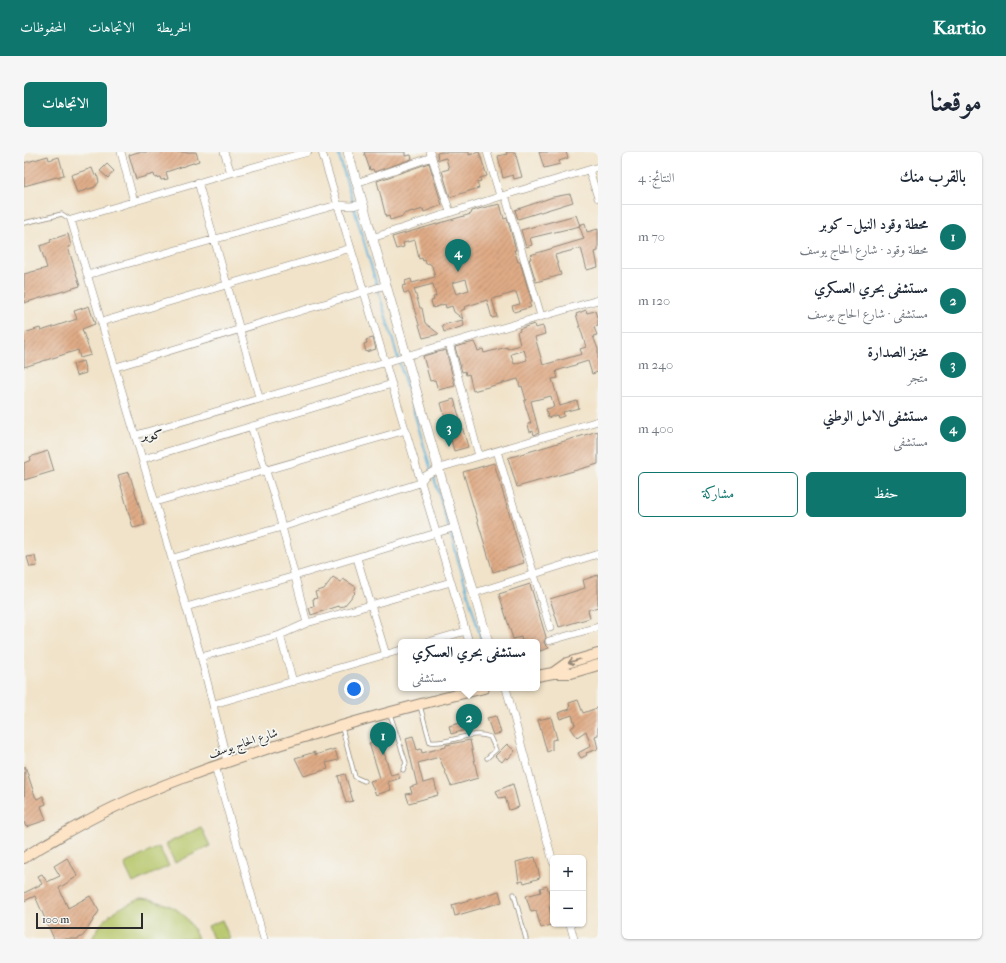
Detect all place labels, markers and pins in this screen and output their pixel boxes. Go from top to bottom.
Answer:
pin: 4 [445,239,471,272]
pin: 3 [436,414,462,447]
pin: 2 [456,704,482,737]
pin: 1 [370,722,396,755]

